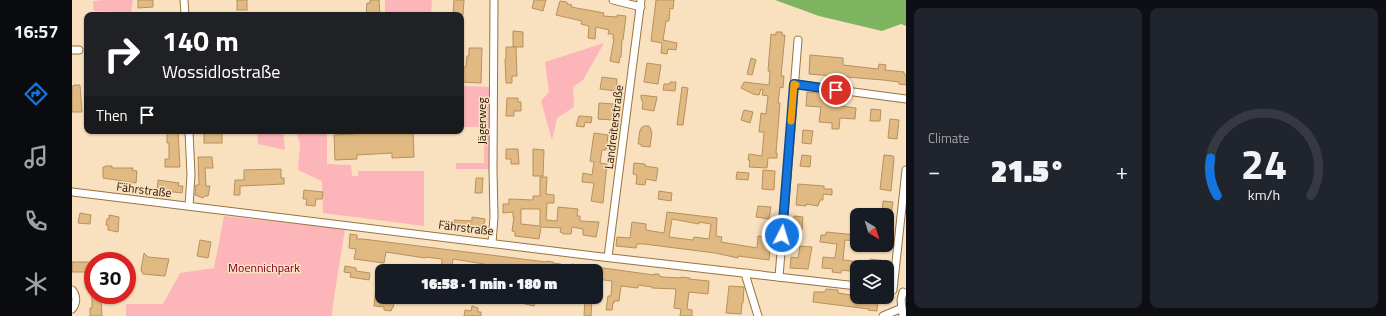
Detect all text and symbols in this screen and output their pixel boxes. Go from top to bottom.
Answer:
text: 16:57 [14,18,58,45]
text: 140 m [162,19,239,62]
icon: right [96,28,148,80]
text: Wossidlostraße [162,58,280,85]
pin [819,73,853,107]
icon: arrive [825,79,847,101]
icon: directions [22,80,50,108]
street label: Landreiterstraße [599,84,628,170]
street label: Jägerweg [472,97,491,145]
text: Then [96,104,128,127]
icon: arrive [136,104,158,126]
text: Climate [928,128,969,148]
text: 24 [1241,132,1287,195]
icon: music [22,143,50,171]
text: 21.5° [991,148,1065,194]
text: − [928,154,940,188]
text: + [1116,154,1128,188]
street label: Fährstraße [115,177,173,202]
text: km/h [1248,184,1280,206]
icon: phone [22,207,50,235]
north arrow [850,208,894,252]
map controls [850,208,894,304]
position arrow [761,214,803,256]
street label: Fährstraße [437,215,495,240]
speed limit sign: 30 [84,252,136,304]
park label: Moennichpark [228,258,300,277]
button: layers [850,260,894,304]
icon: climate [22,270,50,298]
text: 16:58 · 1 min · 180 m [421,272,557,295]

